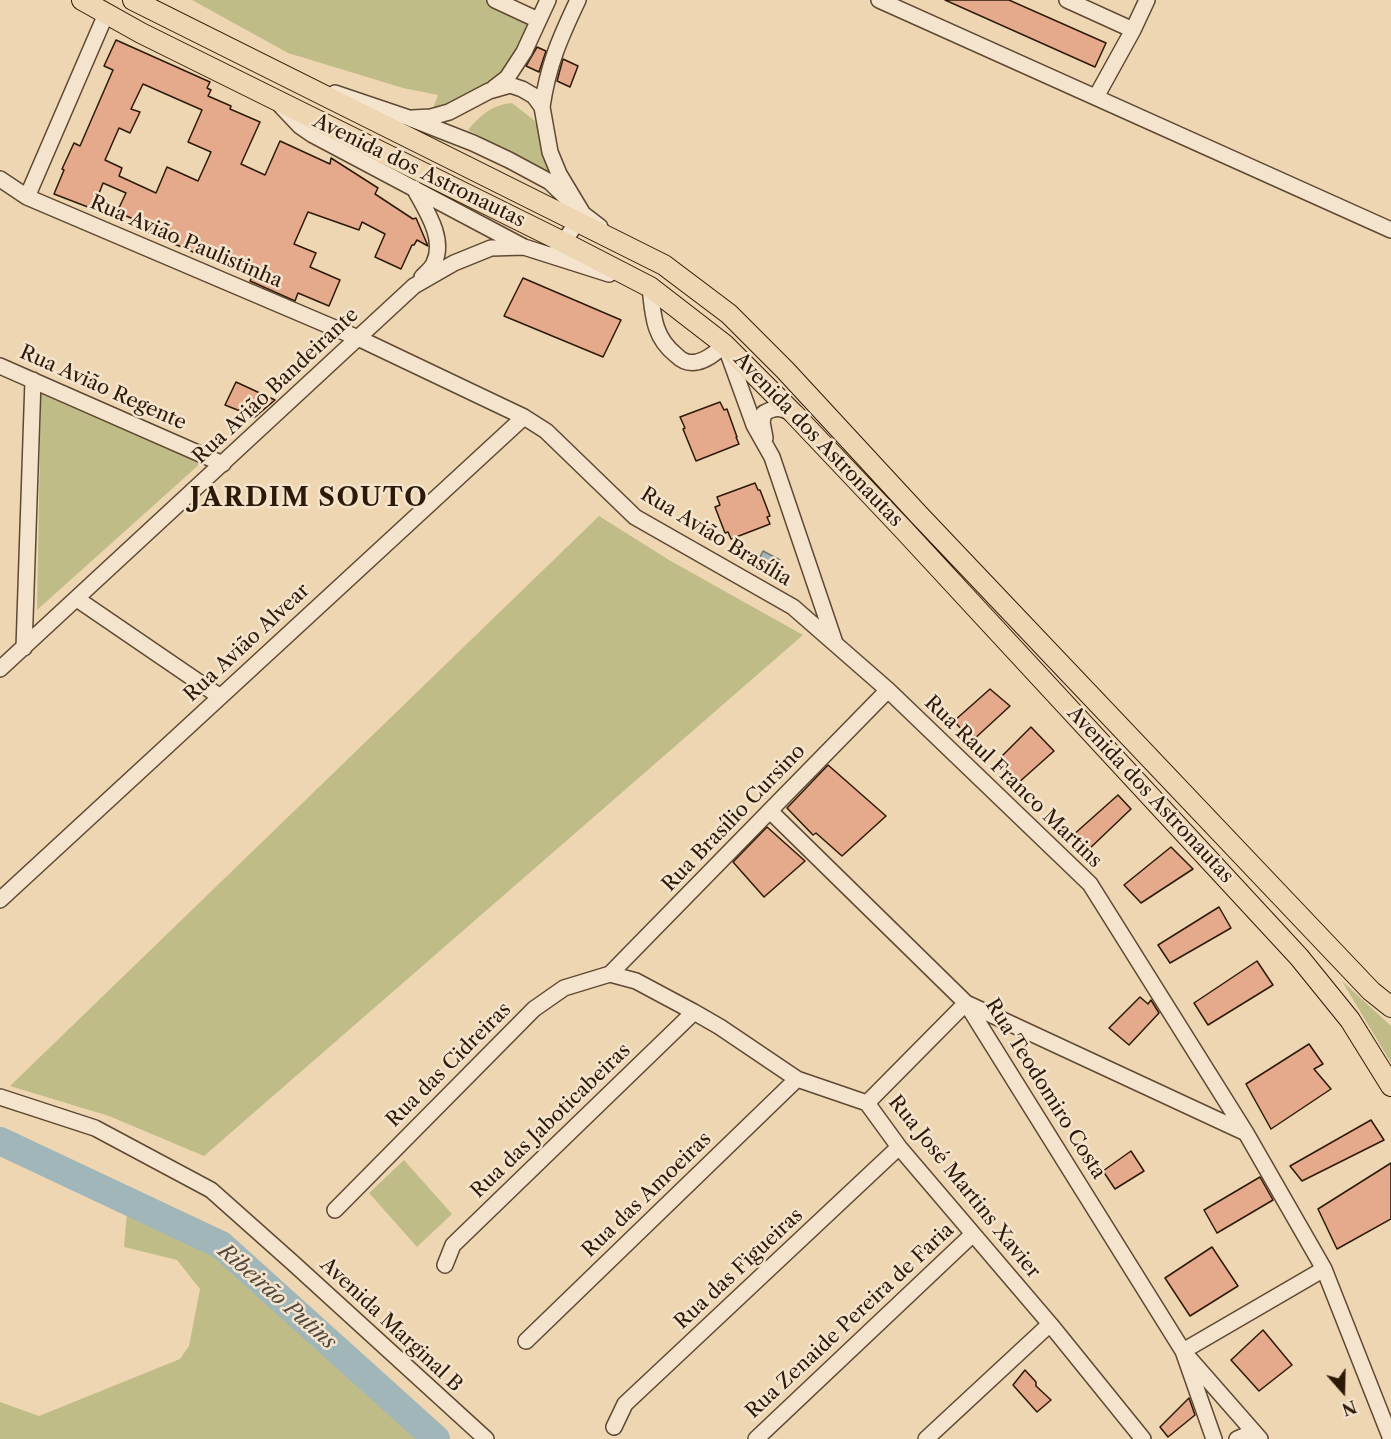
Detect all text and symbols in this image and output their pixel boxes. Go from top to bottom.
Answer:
street label: Avenida dos Astronautas [309,109,529,233]
street label: Rua Avião Paulistinha [86,191,286,293]
street label: Rua Avião Bandeirante [188,303,364,469]
street label: Rua Avião Regente [16,341,190,435]
street label: Avenida dos Astronautas [728,348,908,532]
district label: JARDIM SOUTO [190,482,428,514]
street label: Rua Avião Brasília [636,483,796,591]
street label: Rua Avião Alvear [179,579,315,707]
street label: Rua Raul Franco Martins [919,691,1107,873]
street label: Avenida dos Astronautas [1062,702,1238,888]
street label: Rua Brasílio Cursino [657,739,811,897]
street label: Rua Teodomiro Costa [980,994,1110,1184]
street label: Rua das Cidreiras [382,998,516,1132]
street label: Rua das Jaboticabeiras [466,1039,636,1203]
street label: Rua José Martins Xavier [883,1091,1045,1283]
street label: Rua das Amoeiras [577,1127,717,1263]
street label: Rua das Figueiras [670,1203,808,1335]
street label: Rua Zenaide Pereira de Faria [741,1218,959,1424]
water label: Ribeirão Putins [213,1239,341,1355]
street label: Avenida Marginal B [315,1253,467,1397]
north arrow [1313,1361,1373,1421]
text: N [1339,1396,1359,1420]

